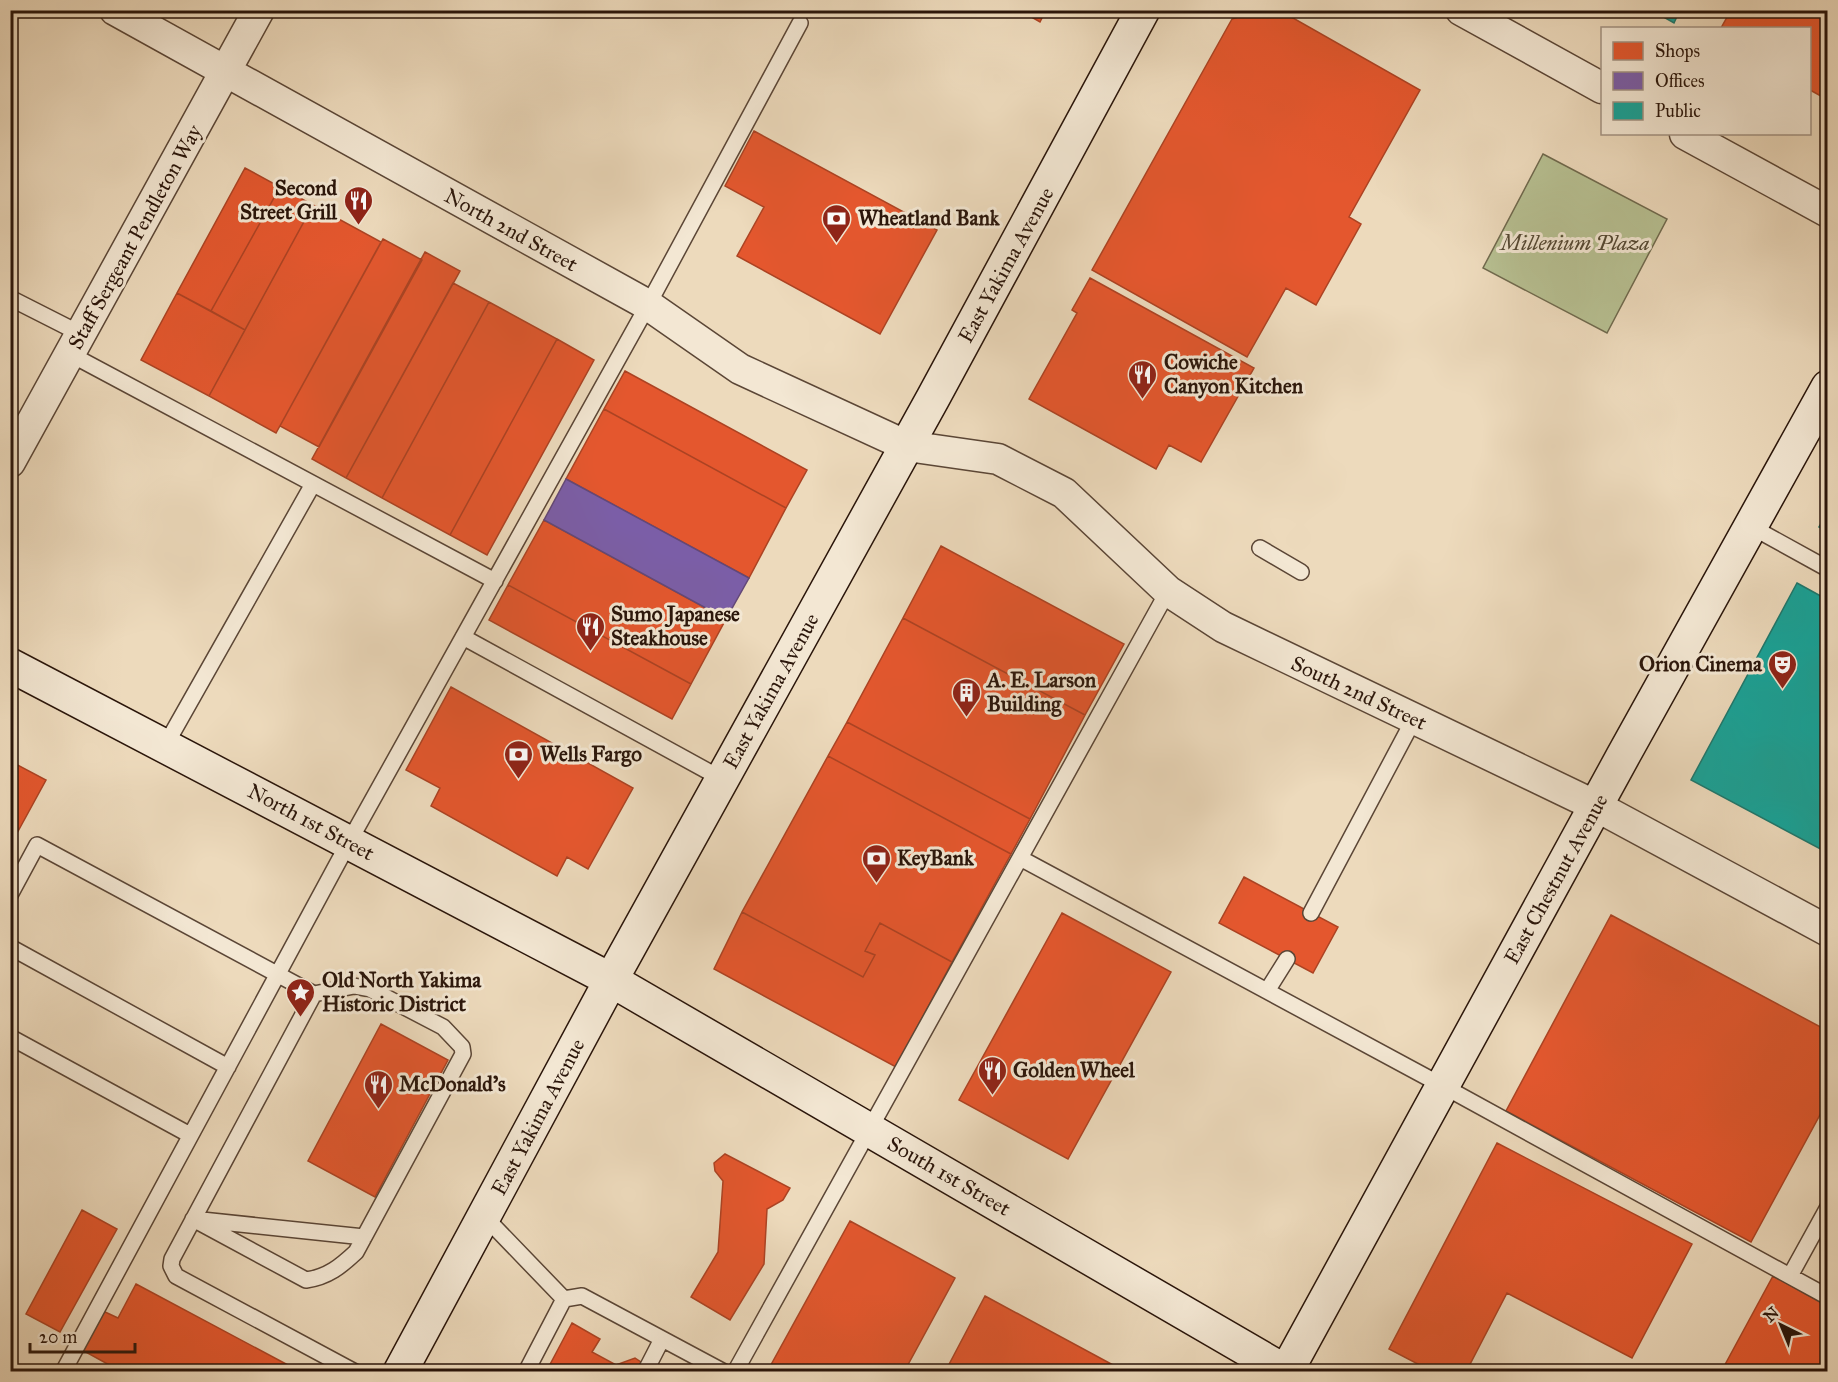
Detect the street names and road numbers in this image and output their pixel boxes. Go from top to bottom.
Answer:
street label: Staff Sergeant Pendleton Way [62,119,208,354]
street label: East Yakima Avenue [952,182,1060,347]
street label: North 2nd Street [440,183,583,278]
street label: East Yakima Avenue [717,608,825,773]
street label: South 2nd Street [1287,650,1431,736]
street label: North 1st Street [243,778,379,867]
street label: East Chestnut Avenue [1498,789,1614,969]
street label: East Yakima Avenue [486,1034,590,1200]
street label: South 1st Street [883,1130,1016,1222]

